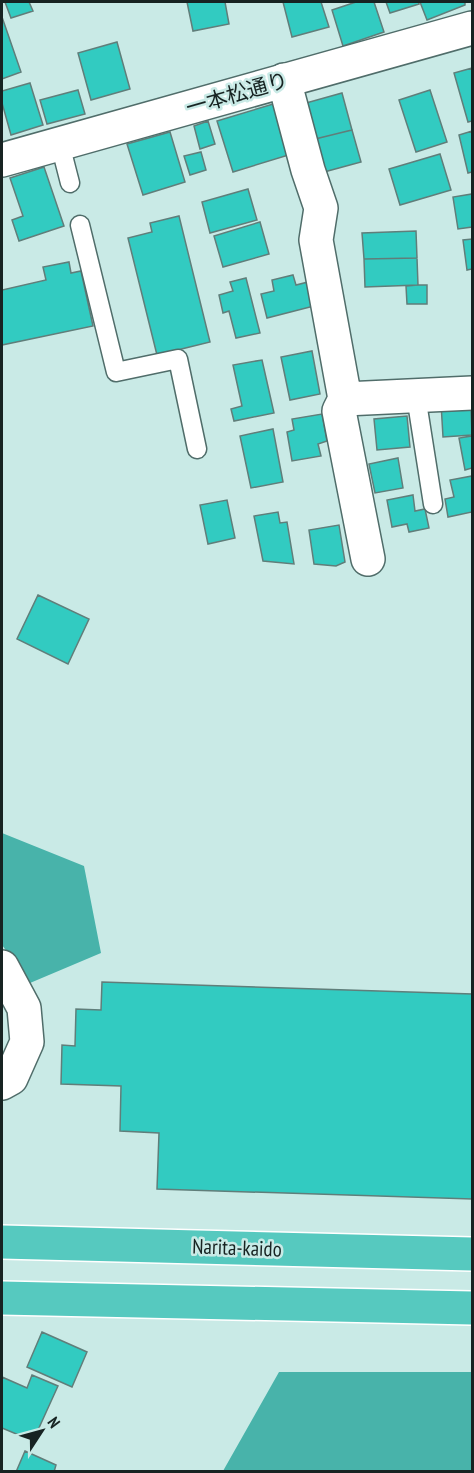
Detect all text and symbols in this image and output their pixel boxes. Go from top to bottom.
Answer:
street label: 一本松通り [183,66,291,121]
street label: Narita-kaido [192,1232,282,1263]
north arrow [12,1401,72,1461]
text: N [44,1413,65,1432]

